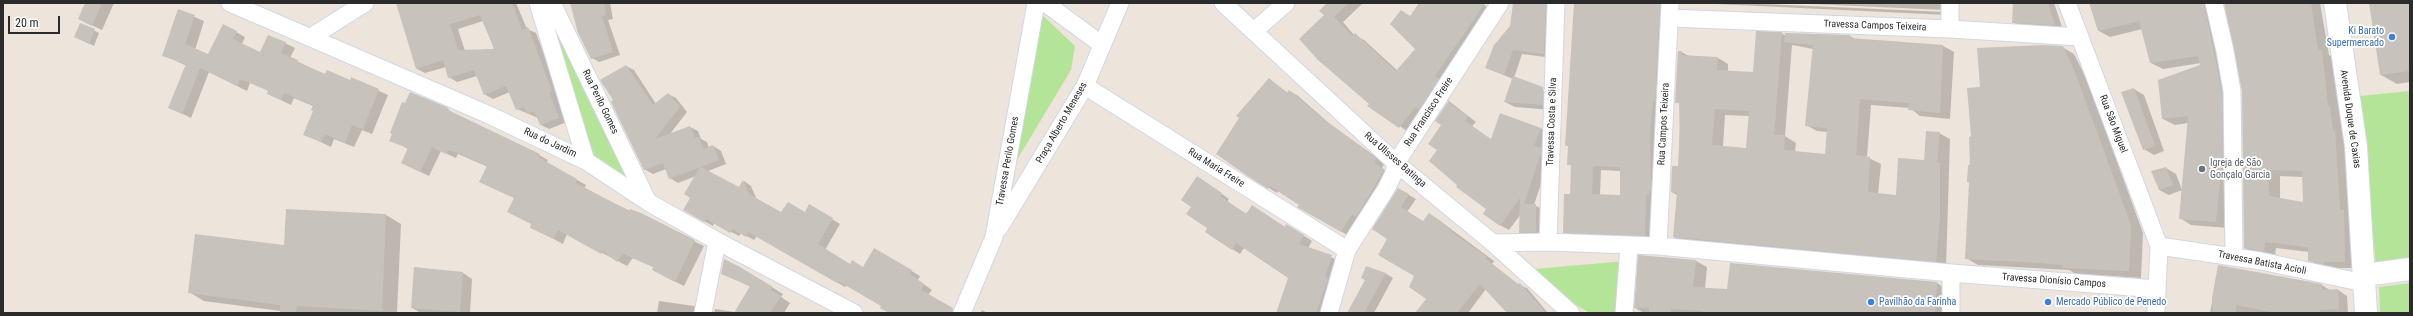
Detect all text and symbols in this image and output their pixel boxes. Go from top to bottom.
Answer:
scale bar [10,8,62,34]
text: 20 m [15,16,39,30]
street label: Travessa Campos Teixeira [1823,18,1927,34]
place label: Ki Barato Supermercado [2327,25,2384,48]
marker: Ki Barato Supermercado [2387,32,2397,42]
street label: Rua Perilo Gomes [579,68,621,136]
street label: Avenida Duque de Caxias [2337,69,2363,169]
street label: Rua Francisco Freire [1402,75,1456,149]
street label: Travessa Costa e Silva [1544,78,1560,166]
street label: Praça Alberto Meneses [1034,80,1090,166]
street label: Rua Campos Teixeira [1656,82,1672,166]
street label: Rua São Miguel [2096,93,2130,155]
street label: Travessa Perilo Gomes [994,115,1022,207]
street label: Rua do Jardim [522,126,578,160]
street label: Rua Ulisses Batinga [1362,130,1428,190]
street label: Rua Maria Freire [1186,146,1246,190]
place label: Igreja de São Gonçalo Garcia [2210,157,2270,180]
marker: Igreja de São Gonçalo Garcia [2197,164,2207,174]
street label: Travessa Batista Acioli [2217,249,2307,277]
street label: Travessa Dionísio Campos [2002,271,2106,291]
place label: Pavilhão da Farinha [1879,296,1956,308]
place label: Mercado Público de Penedo [2056,296,2166,308]
marker: Pavilhão da Farinha [1866,297,1876,307]
marker: Mercado Público de Penedo [2043,297,2053,307]

